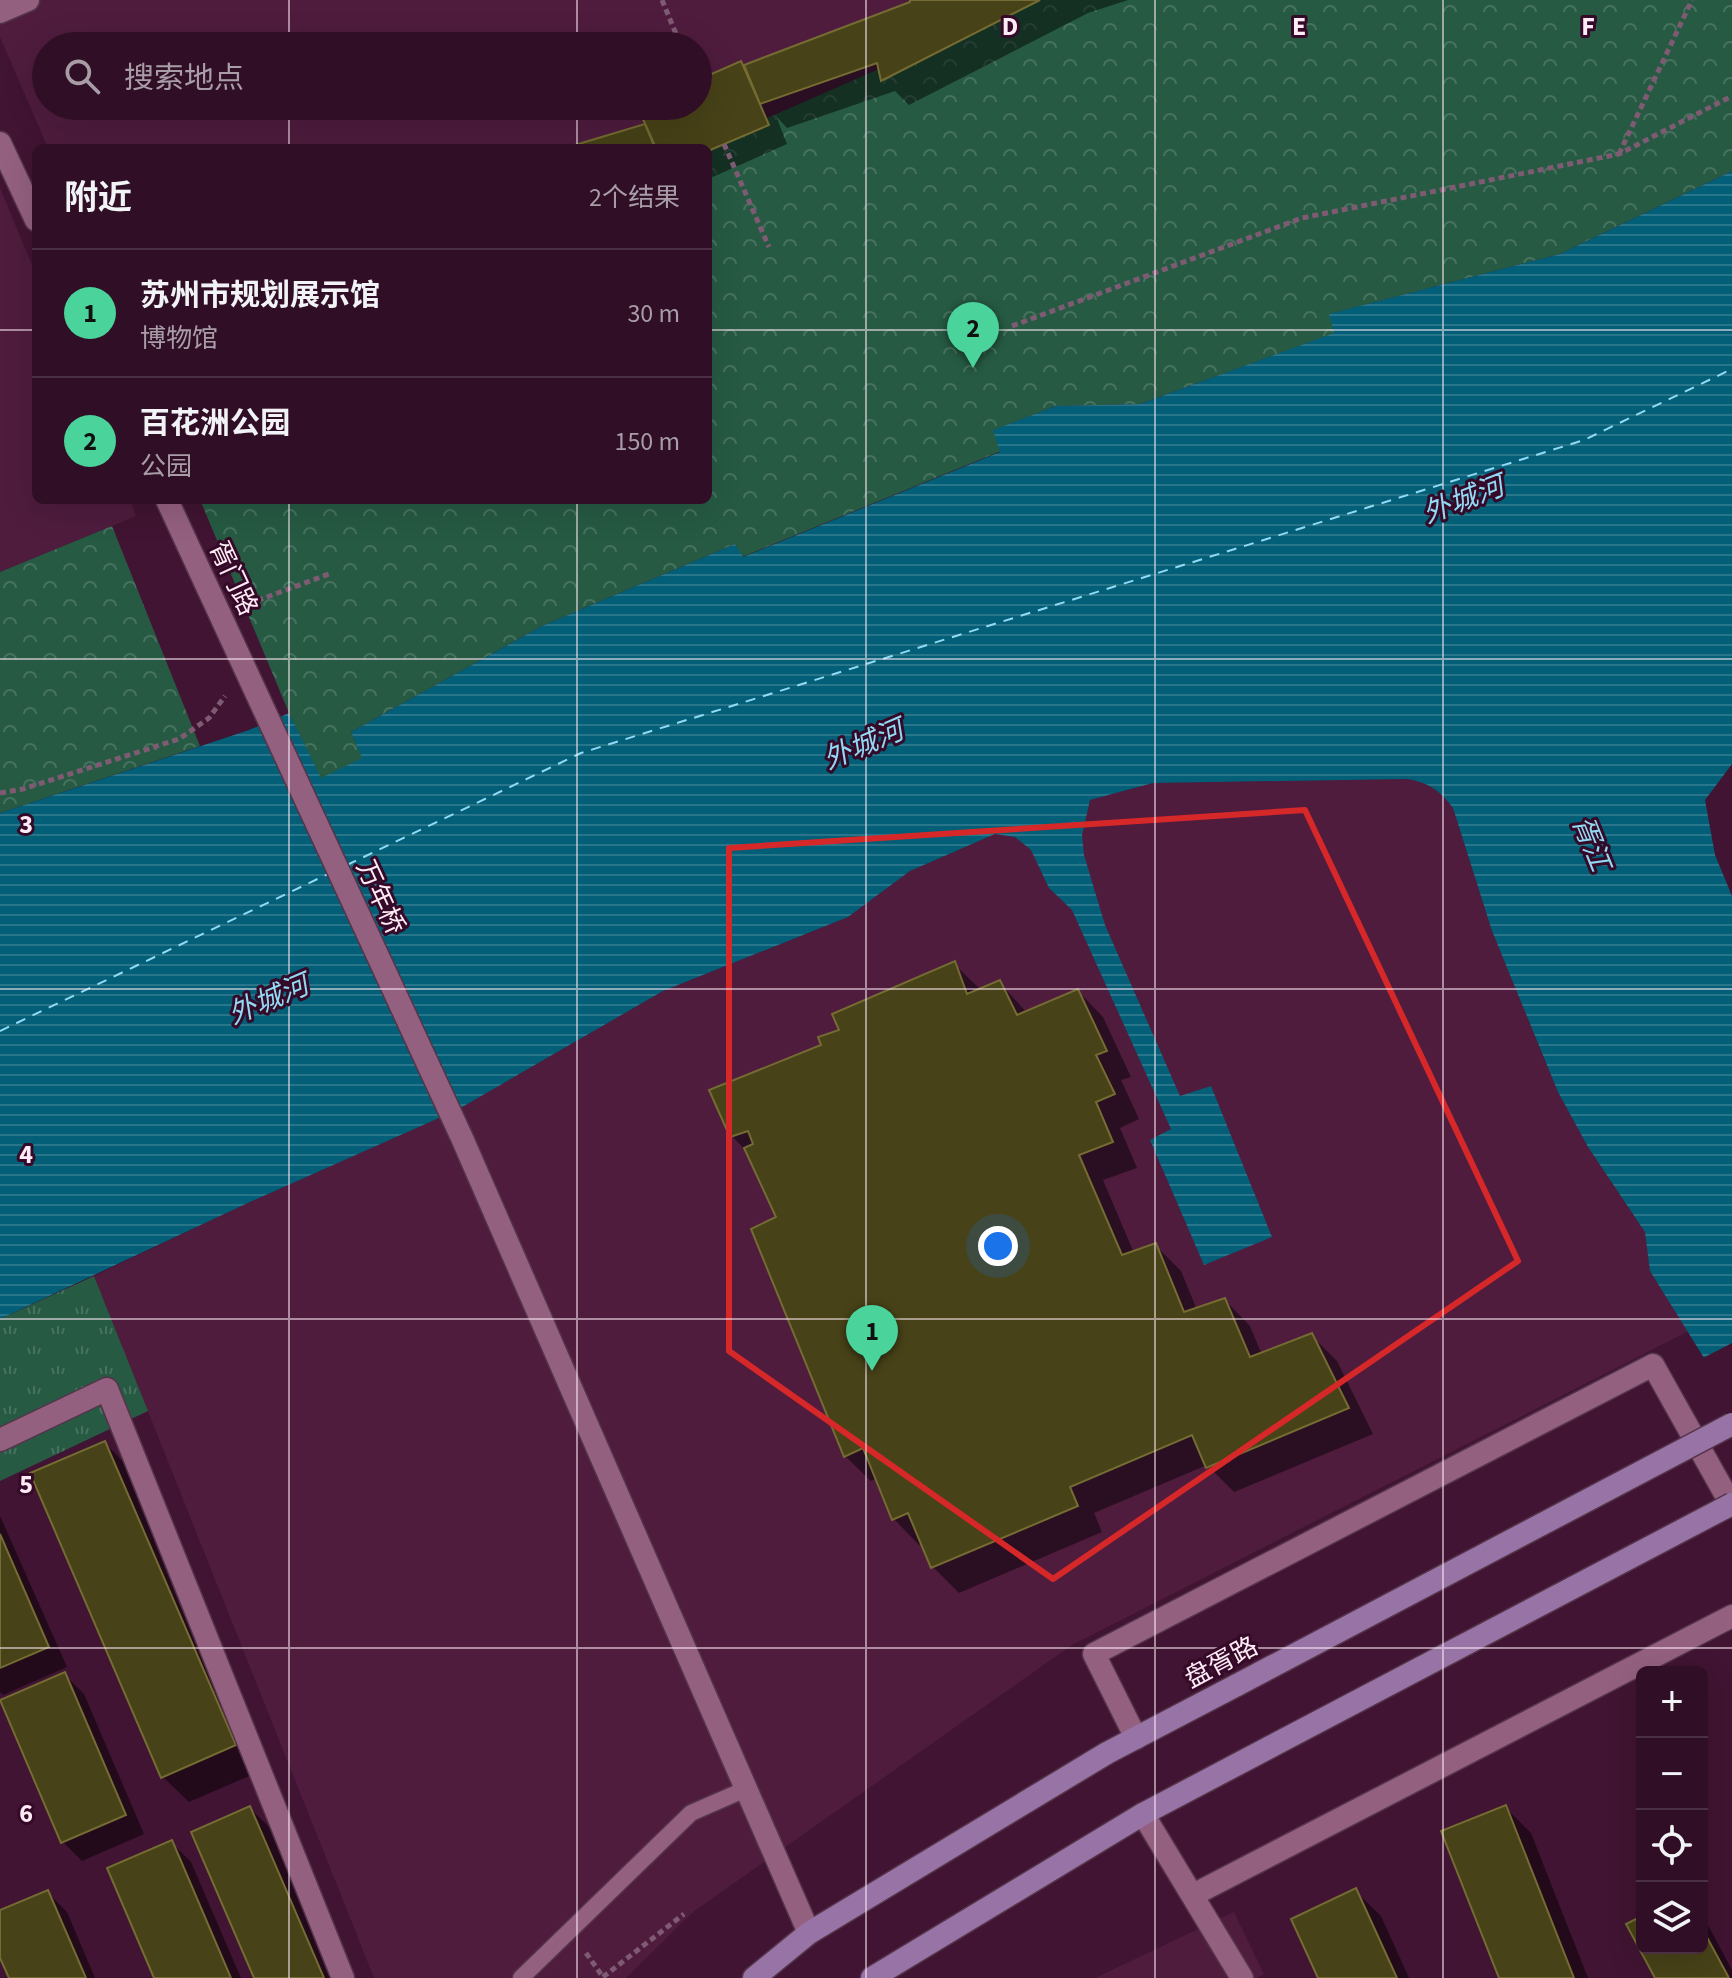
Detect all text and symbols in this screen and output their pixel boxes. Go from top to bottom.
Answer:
text: D [1002,8,1018,45]
text: E [1292,8,1306,45]
text: F [1581,8,1595,45]
search box [32,32,712,120]
icon: search [60,54,104,98]
text: 搜索地点 [124,57,244,100]
text: 附近 [64,174,132,223]
text: 2个结果 [589,179,680,216]
text: 苏州市规划展示馆 [140,274,380,317]
text: 1 [83,295,97,332]
text: 30 m [627,295,680,332]
pin: 2 [947,302,999,368]
text: 博物馆 [140,320,218,357]
text: 百花洲公园 [140,402,290,445]
text: 2 [83,423,97,460]
text: 150 m [614,423,680,460]
text: 公园 [140,448,192,485]
water label: 外城河 [1417,464,1514,534]
street label: 胥门路 [200,535,267,621]
water label: 外城河 [817,708,914,780]
text: 3 [19,806,33,843]
water label: 胥江 [1562,810,1621,880]
street label: 万年桥 [347,854,414,940]
water label: 外城河 [222,963,319,1035]
text: 4 [19,1136,33,1173]
your location [978,1226,1018,1266]
pin: 1 [846,1305,898,1371]
text: 5 [19,1466,33,1503]
street label: 盘胥路 [1178,1628,1264,1697]
map controls [1636,1666,1708,1954]
button: + [1636,1666,1708,1738]
button: − [1636,1738,1708,1810]
text: 6 [19,1795,33,1832]
button: locate [1636,1810,1708,1882]
button: layers [1636,1882,1708,1954]

